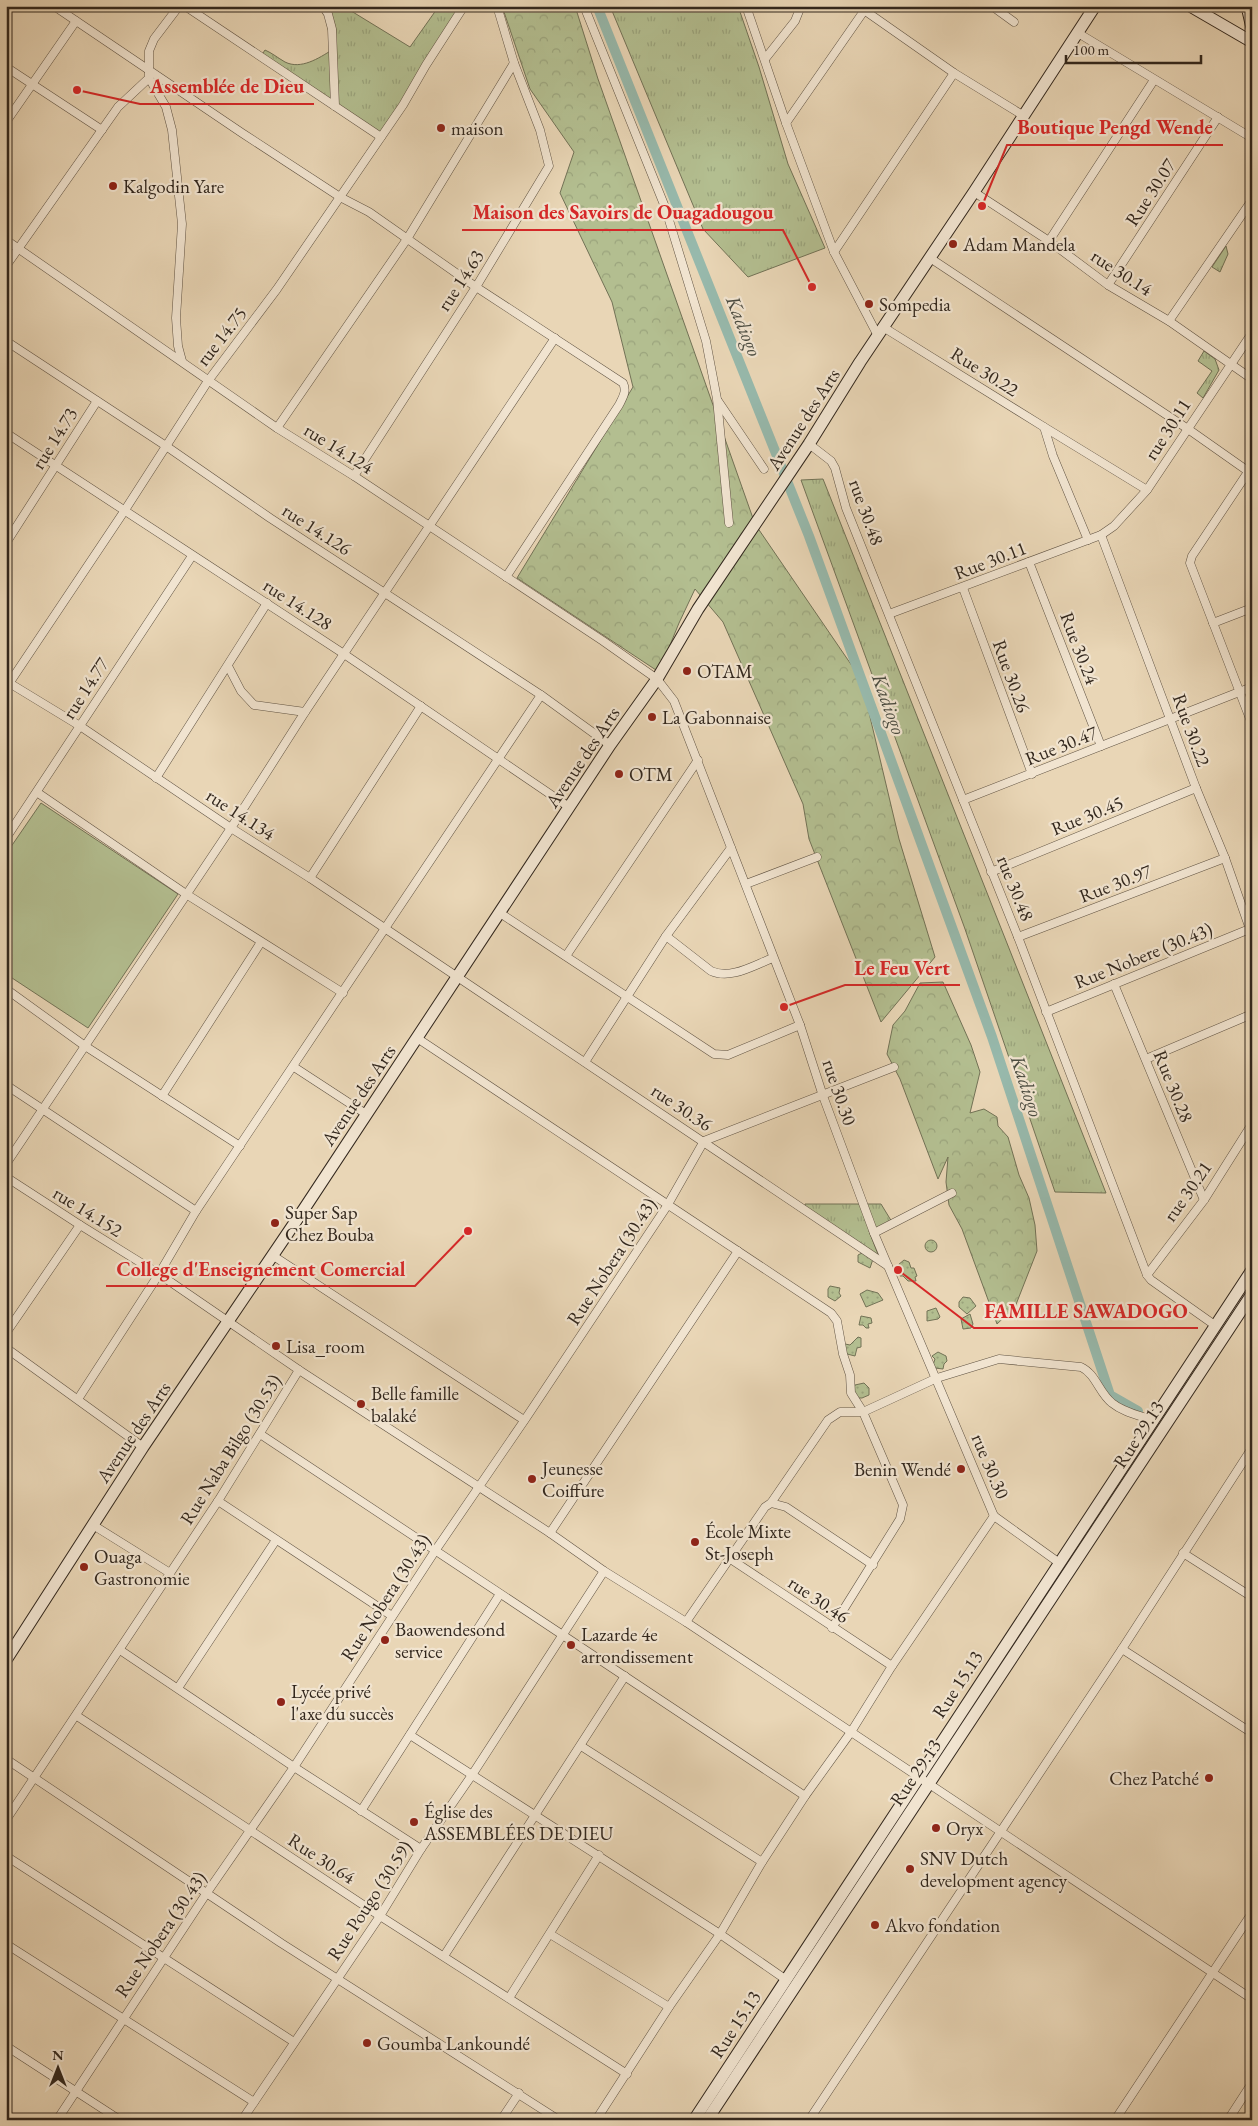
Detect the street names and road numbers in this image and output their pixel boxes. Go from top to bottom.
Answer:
street label: Rue 30.07 [1119,153,1182,231]
street label: rue 30.14 [1086,243,1158,302]
street label: rue 14.63 [431,245,490,316]
street label: rue 14.75 [190,302,252,371]
street label: Rue 30.22 [946,341,1023,402]
street label: Avenue des Arts [761,363,846,476]
street label: rue 30.11 [1138,394,1197,465]
street label: rue 14.73 [26,403,83,474]
street label: rue 14.124 [299,417,379,480]
street label: rue 30.48 [843,476,890,549]
street label: rue 14.126 [277,498,356,561]
street label: Rue 30.11 [950,535,1030,586]
street label: rue 14.128 [258,573,337,636]
street label: Rue 30.24 [1054,608,1105,689]
street label: Rue 30.26 [987,636,1036,716]
street label: rue 14.77 [56,652,115,724]
street label: Rue 30.22 [1167,690,1216,770]
street label: Avenue des Arts [539,702,625,814]
street label: Rue 30.47 [1021,719,1102,771]
street label: rue 14.134 [201,783,281,846]
street label: Rue 30.45 [1047,790,1127,841]
street label: rue 30.48 [991,852,1040,925]
street label: Rue 30.97 [1075,858,1156,909]
street label: Rue Nobere (30.43) [1070,916,1216,995]
street label: Avenue des Arts [315,1040,401,1152]
street label: Rue 30.28 [1148,1046,1199,1126]
street label: rue 30.30 [817,1056,862,1129]
street label: rue 30.36 [646,1078,717,1137]
street label: rue 30.21 [1158,1156,1217,1226]
street label: rue 14.152 [48,1180,127,1243]
street label: Rue Nobera (30.43) [561,1193,662,1330]
street label: Rue Naba Bilgo (30.53) [174,1369,287,1529]
street label: Avenue des Arts [90,1377,176,1489]
street label: Rue 29.13 [1107,1396,1169,1473]
street label: rue 30.30 [966,1430,1015,1503]
street label: Rue Nobera (30.43) [335,1529,436,1666]
street label: rue 30.46 [783,1570,854,1629]
street label: Rue 15.13 [926,1646,988,1723]
street label: Rue 29.13 [884,1734,947,1811]
street label: Rue 30.64 [283,1827,361,1890]
street label: Rue Pougo (30.59) [321,1836,417,1965]
street label: Rue Nobera (30.43) [109,1866,212,2002]
street label: Rue 15.13 [704,1986,766,2063]

